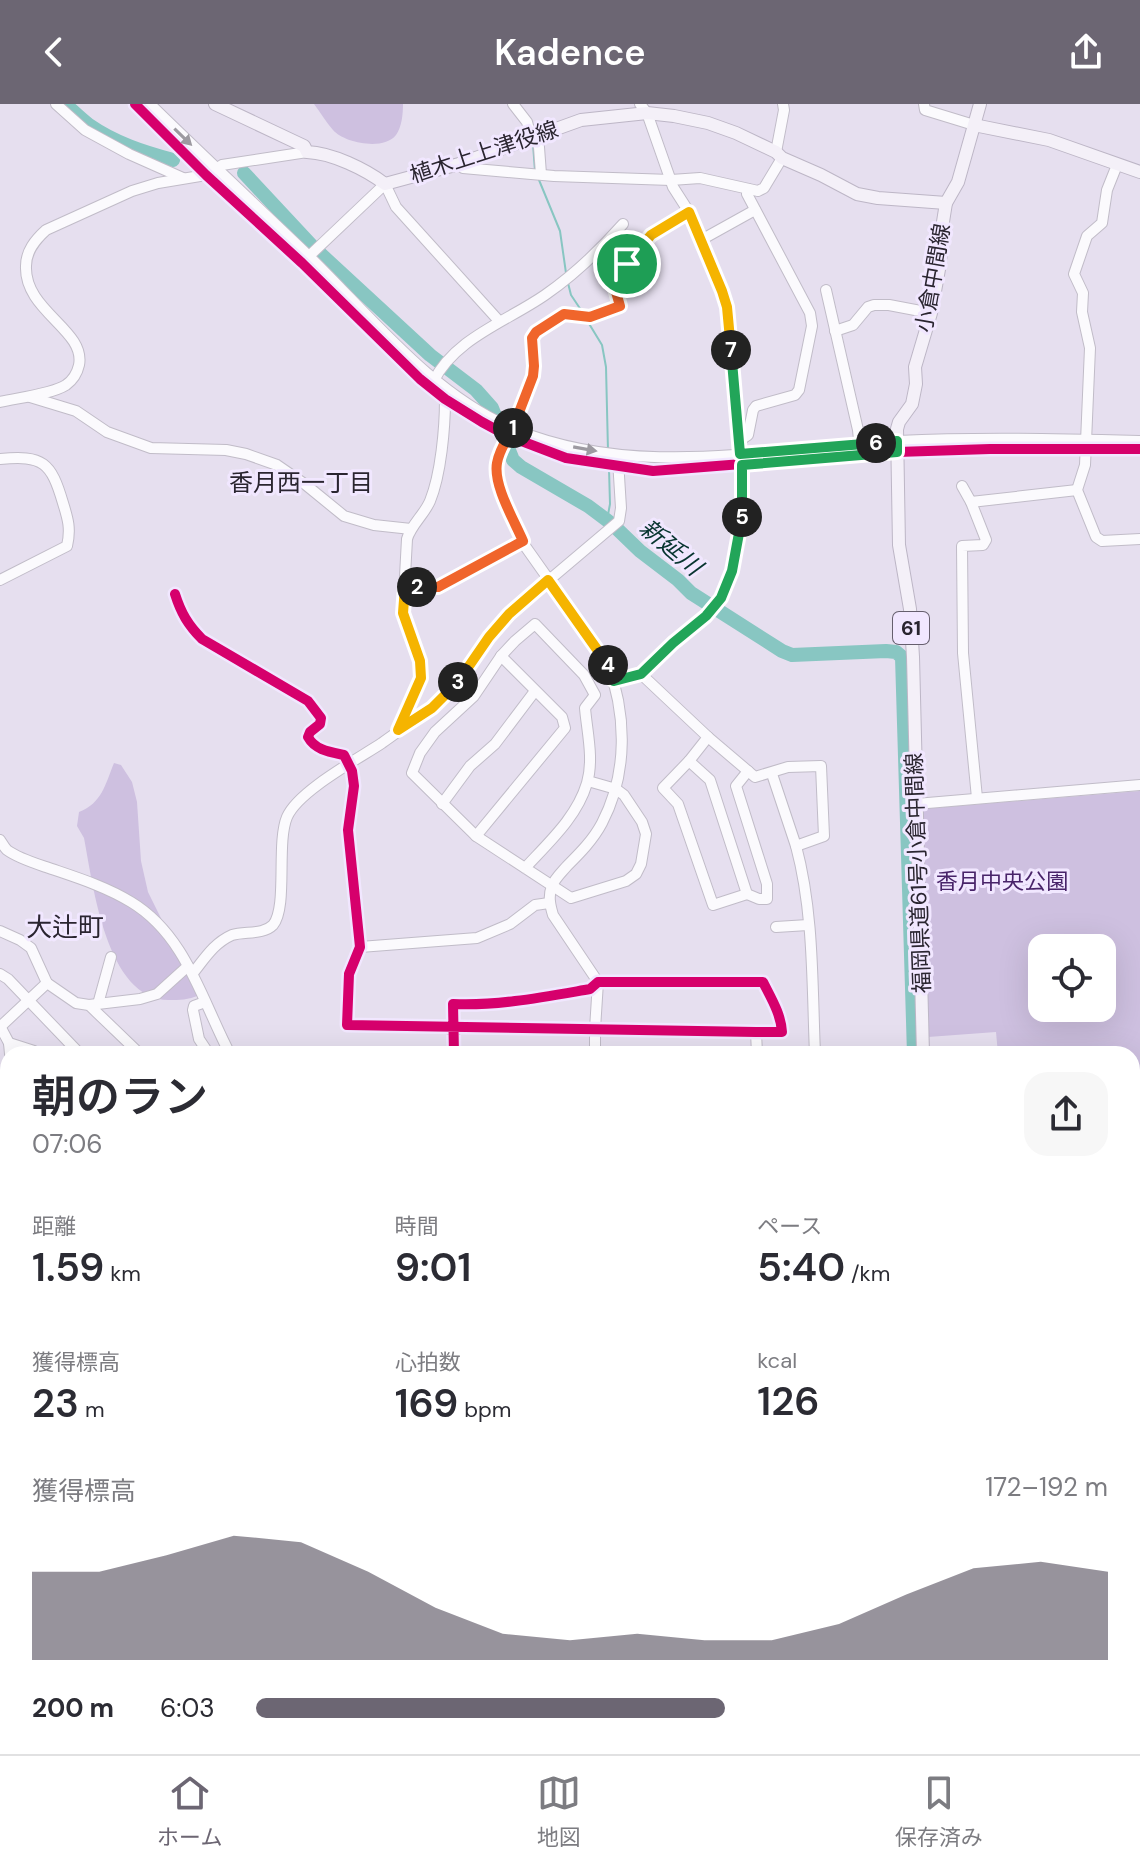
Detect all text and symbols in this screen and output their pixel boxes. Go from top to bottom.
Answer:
text: Kadence [494,29,646,76]
icon: back [32,30,76,74]
icon: share [1064,30,1108,74]
street label: 植木上上津役線 [406,114,562,190]
one-way arrow [173,127,192,146]
street label: 小倉中間線 [909,221,957,335]
pin [593,230,661,298]
icon: arrive [605,242,649,286]
pin: 7 [711,330,751,370]
text: 7 [725,335,737,364]
pin: 1 [493,408,533,448]
text: 1 [509,413,517,442]
pin: 6 [856,423,896,463]
text: 6 [869,428,883,457]
one-way arrow [572,444,597,456]
district label: 香月西一丁目 [229,467,373,498]
pin: 5 [722,497,762,537]
text: 5 [735,502,749,531]
water label: 新延川 [633,512,711,584]
pin: 2 [397,567,437,607]
text: 2 [411,572,423,601]
road number: 61 [893,612,929,644]
pin: 4 [588,645,628,685]
text: 4 [601,650,615,679]
pin: 3 [438,662,478,702]
text: 3 [451,667,465,696]
street label: 福岡県道61号小倉中間線 [899,752,937,994]
park label: 香月中央公園 [936,867,1068,896]
district label: 大辻町 [26,910,104,944]
map controls [1028,934,1116,1022]
button: locate [1028,934,1116,1022]
text: 朝のラン [32,1068,208,1126]
button: share [1024,1072,1108,1156]
text: 07:06 [32,1127,103,1161]
text: 距離 [32,1212,76,1241]
text: 時間 [395,1212,439,1241]
text: ペース [757,1212,822,1241]
text: 1.59 [32,1241,104,1293]
text: 9:01 [395,1241,471,1293]
text: 5:40 [757,1241,845,1293]
text: km [104,1259,141,1288]
text: /km [845,1259,890,1288]
text: kcal [757,1346,797,1375]
text: 獲得標高 [32,1348,120,1377]
text: 心拍数 [395,1348,461,1377]
text: 126 [757,1375,820,1427]
text: 23 [32,1377,79,1429]
text: 169 [395,1377,458,1429]
text: m [79,1395,105,1424]
text: bpm [458,1395,511,1424]
text: 172–192 m [985,1470,1108,1504]
text: 獲得標高 [32,1474,136,1508]
text: 200 m [32,1691,114,1725]
text: 6:03 [160,1691,215,1725]
tab: ホーム [157,1771,222,1852]
tab: 地図 [537,1771,581,1852]
tab: 保存済み [895,1771,983,1852]

